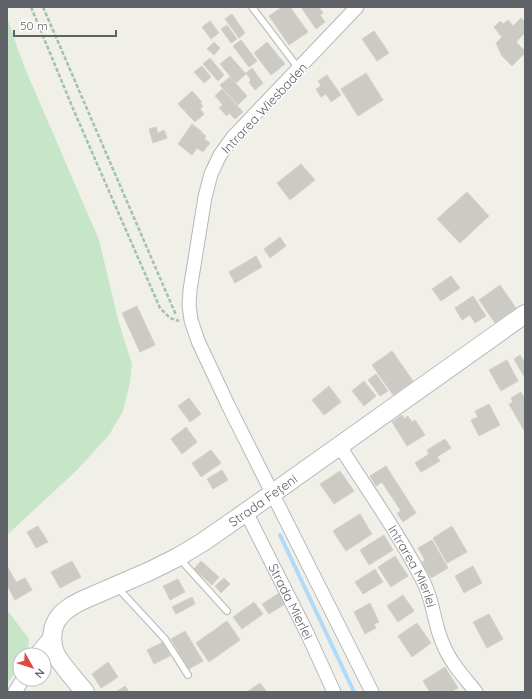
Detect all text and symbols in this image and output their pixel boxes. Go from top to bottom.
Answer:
scale bar [14,12,116,38]
text: 50 m [20,18,48,33]
street label: Intrarea Wiesbaden [218,59,310,157]
street label: Strada Fețeni [225,470,300,530]
street label: Intrarea Mierlei [385,522,440,609]
street label: Strada Mierlei [265,561,317,642]
north arrow [12,647,52,687]
text: N [32,666,48,681]

